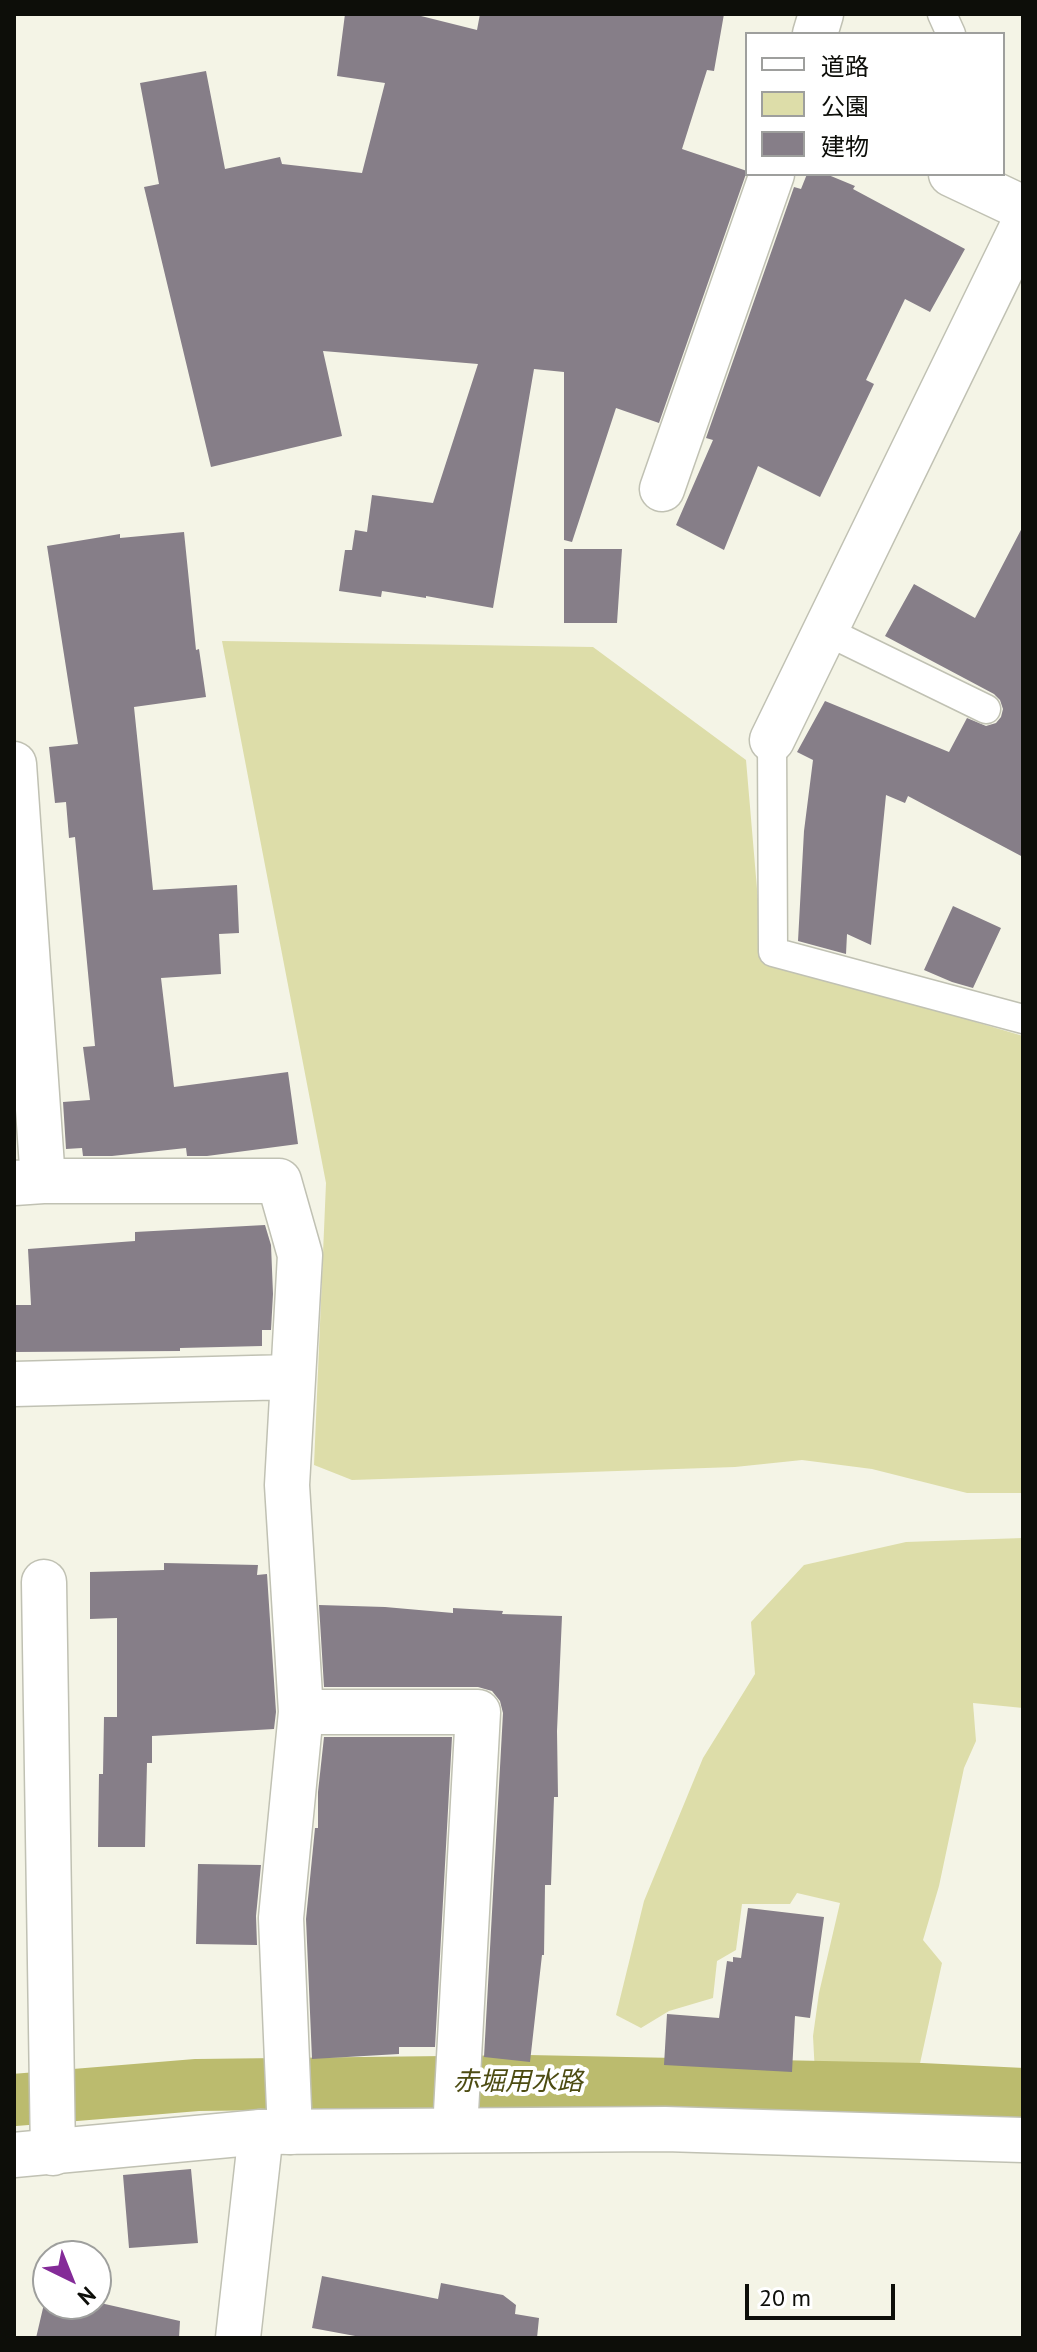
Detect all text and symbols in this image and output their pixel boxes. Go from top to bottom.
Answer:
legend [745,32,1005,176]
text: 道路 [821,51,869,82]
text: 公園 [821,91,869,122]
text: 建物 [821,131,869,162]
water label: 赤堀用水路 [453,2067,583,2099]
north arrow [32,2240,112,2320]
scale bar [749,2268,899,2318]
text: N [72,2281,102,2311]
text: 20 m [759,2282,811,2313]

